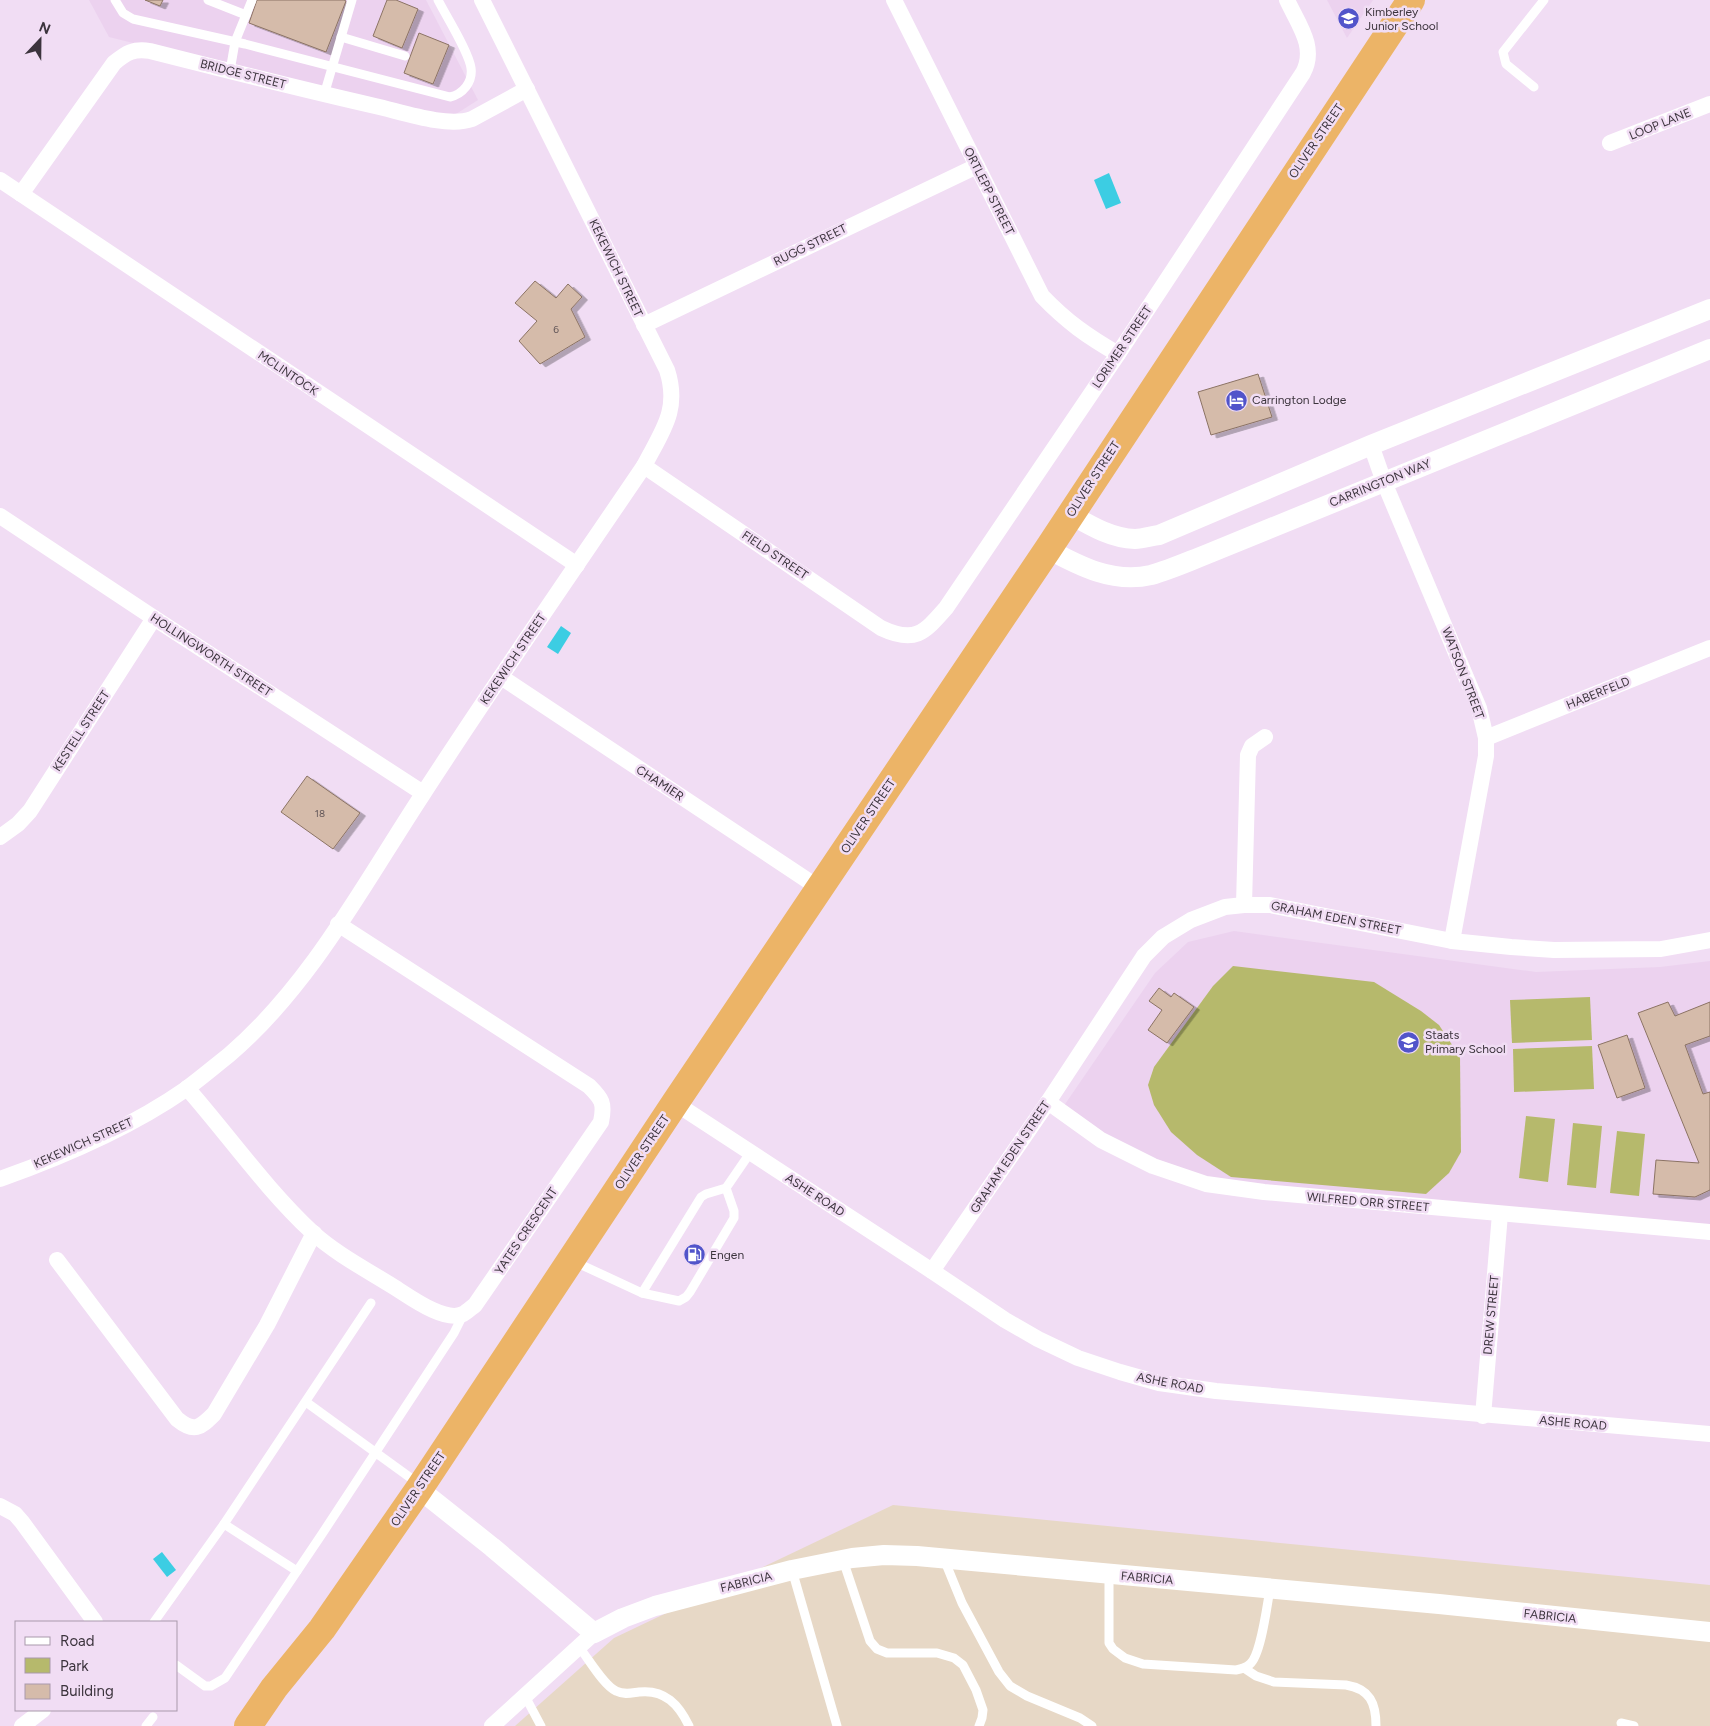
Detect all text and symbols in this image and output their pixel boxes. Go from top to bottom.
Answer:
place label: Kimberley Junior School [1365,5,1438,33]
school or university icon: Kimberley Junior School [1337,7,1361,31]
north arrow [15,15,65,65]
text: N [36,19,53,38]
street label: BRIDGE STREET [199,57,288,92]
street label: OLIVER STREET [1286,101,1346,181]
street label: LOOP LANE [1627,105,1693,143]
street label: ORTLEPP STREET [961,145,1017,237]
street label: KEKEWICH STREET [586,217,646,319]
street label: RUGG STREET [771,221,849,269]
street label: LORIMER STREET [1089,303,1155,391]
house number: 6 [553,323,559,336]
street label: MCLINTOCK [255,348,321,399]
hotel icon: Carrington Lodge [1224,388,1248,412]
place label: Carrington Lodge [1252,393,1347,407]
street label: OLIVER STREET [1063,438,1123,519]
street label: CARRINGTON WAY [1327,456,1433,510]
street label: FIELD STREET [739,528,811,582]
street label: HOLLINGWORTH STREET [148,611,275,700]
street label: KEKEWICH STREET [477,611,549,707]
street label: WATSON STREET [1439,625,1487,721]
street label: HABERFELD [1564,674,1632,712]
street label: KESTELL STREET [50,688,112,774]
street label: CHAMIER [634,762,686,804]
street label: OLIVER STREET [838,776,898,856]
house number: 18 [315,807,325,820]
street label: GRAHAM EDEN STREET [1270,899,1403,938]
place label: Staats Primary School [1425,1028,1506,1056]
school or university icon: Staats Primary School [1397,1030,1421,1054]
street label: GRAHAM EDEN STREET [967,1098,1053,1216]
street label: OLIVER STREET [612,1112,672,1192]
street label: KEKEWICH STREET [31,1115,135,1171]
street label: ASHE ROAD [783,1171,847,1219]
street label: YATES CRESCENT [492,1185,560,1277]
street label: WILFRED ORR STREET [1306,1190,1430,1214]
fuel station icon: Engen [682,1243,706,1267]
place label: Engen [710,1248,744,1262]
street label: DREW STREET [1481,1274,1501,1355]
street label: ASHE ROAD [1135,1370,1205,1396]
street label: ASHE ROAD [1539,1413,1607,1433]
street label: OLIVER STREET [388,1449,448,1529]
street label: FABRICIA [719,1569,773,1595]
street label: FABRICIA [1120,1569,1174,1587]
street label: FABRICIA [1523,1606,1577,1626]
legend [15,1621,178,1711]
text: Road [60,1632,95,1650]
text: Park [60,1657,89,1675]
text: Building [60,1682,114,1700]

